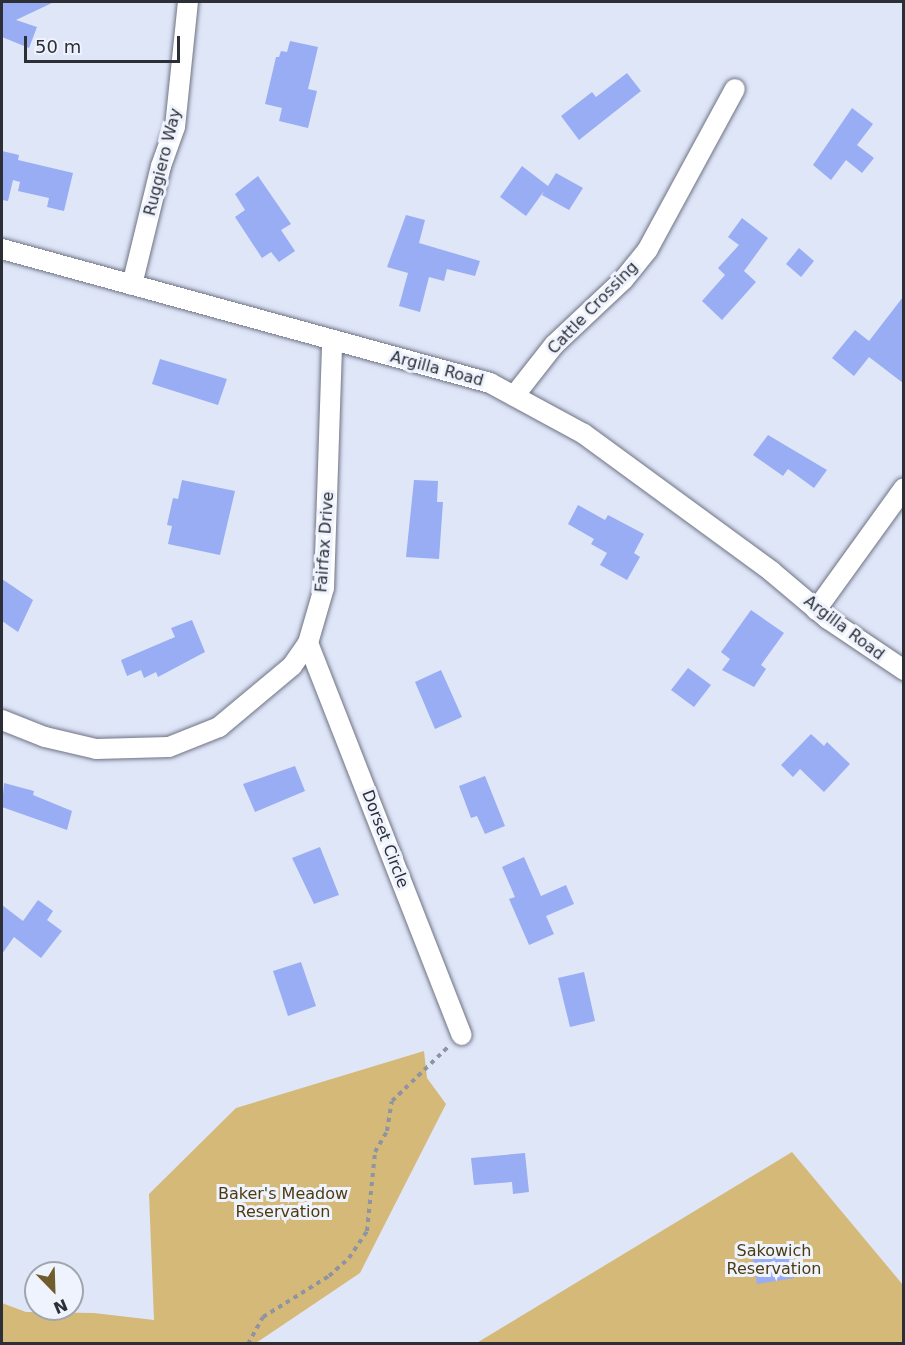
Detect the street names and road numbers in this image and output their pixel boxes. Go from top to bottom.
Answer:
street label: Ruggiero Way [140,106,186,218]
street label: Cattle Crossing [544,258,642,358]
street label: Argilla Road [388,347,486,391]
street label: Fairfax Drive [312,491,338,593]
street label: Argilla Road [800,592,888,664]
street label: Dorset Circle [358,787,412,891]

